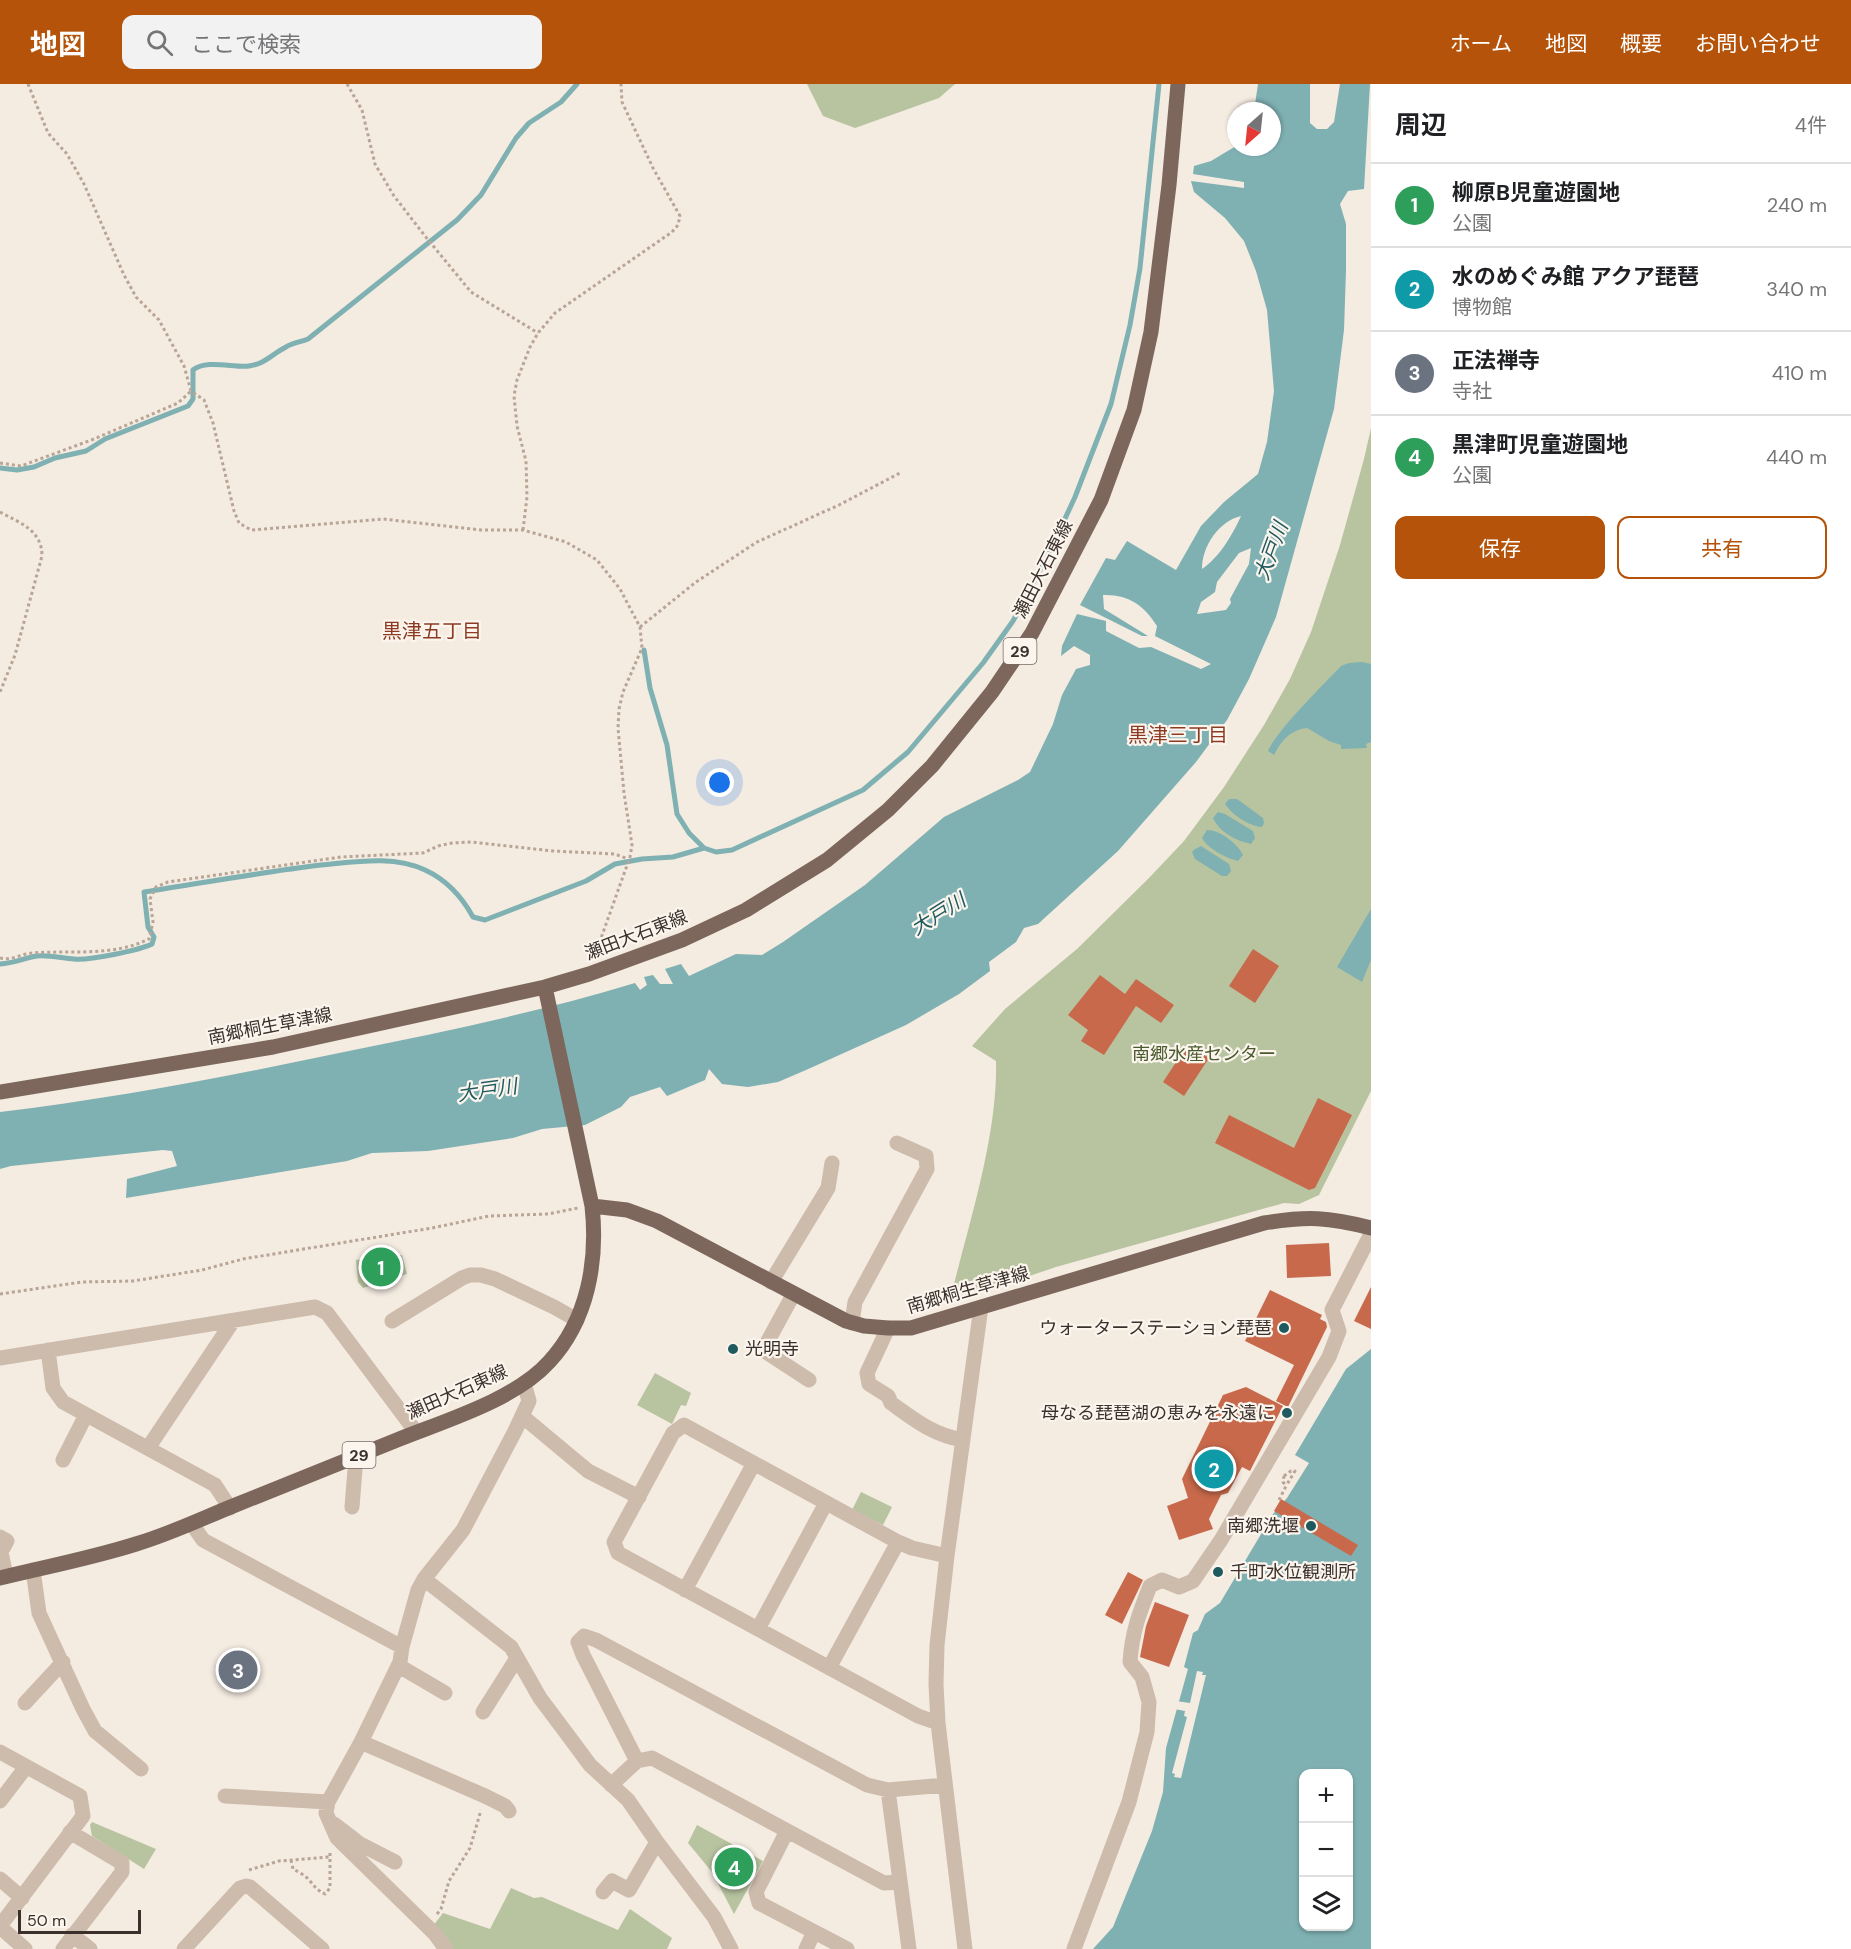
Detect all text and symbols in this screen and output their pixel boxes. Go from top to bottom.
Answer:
search box [122,15,542,69]
text: 地図 [30,26,86,63]
icon: search [143,26,176,59]
text: ここで検索 [191,30,301,59]
text: ホーム [1450,30,1512,58]
text: 地図 [1545,30,1587,58]
text: 概要 [1620,30,1662,58]
text: お問い合わせ [1695,30,1821,58]
north arrow [1227,102,1281,156]
text: 周辺 [1395,108,1447,142]
text: 4件 [1795,112,1827,138]
text: 柳原B児童遊園地 [1452,178,1620,207]
text: 1 [1411,192,1418,218]
text: 240 m [1767,192,1827,218]
text: 公園 [1452,210,1492,236]
text: 水のめぐみ館 アクア琵琶 [1452,262,1699,291]
text: 2 [1409,276,1420,302]
text: 340 m [1766,276,1827,302]
text: 博物館 [1452,294,1512,320]
text: 正法禅寺 [1452,346,1540,375]
text: 3 [1408,360,1421,386]
text: 410 m [1772,360,1827,386]
text: 寺社 [1452,378,1492,404]
text: 黒津町児童遊園地 [1452,430,1628,459]
text: 4 [1408,444,1421,470]
text: 440 m [1766,444,1827,470]
text: 公園 [1452,462,1492,488]
street label: 瀬田大石東線 [1008,515,1078,623]
water label: 大戸川 [1249,516,1294,584]
button: 保存 [1395,516,1605,579]
button: 共有 [1617,516,1827,579]
district label: 黒津五丁目 [382,618,482,644]
road number: 29 [1004,638,1036,664]
district label: 黒津三丁目 [1128,722,1228,748]
your location [705,768,734,797]
water label: 大戸川 [906,886,972,941]
street label: 瀬田大石東線 [581,904,691,966]
street label: 南郷桐生草津線 [206,1002,334,1050]
park label: 南郷水産センター [1132,1042,1276,1066]
water label: 大戸川 [455,1073,520,1107]
pin: 1 [362,1244,400,1290]
street label: 南郷桐生草津線 [904,1261,1032,1319]
place label: ウォーターステーション琵琶 [1039,1316,1272,1340]
marker: ウォーターステーション琵琶 [1277,1321,1291,1335]
place label: 光明寺 [745,1337,799,1361]
marker: 光明寺 [726,1342,740,1356]
street label: 瀬田大石東線 [403,1359,511,1425]
place label: 母なる琵琶湖の恵みを永遠に [1041,1401,1275,1425]
marker: 母なる琵琶湖の恵みを永遠に [1280,1406,1294,1420]
road number: 29 [342,1442,376,1468]
pin: 2 [1194,1446,1234,1492]
place label: 南郷洗堰 [1227,1514,1299,1538]
marker: 南郷洗堰 [1304,1519,1318,1533]
place label: 千町水位観測所 [1230,1560,1356,1584]
marker: 千町水位観測所 [1211,1565,1225,1579]
pin: 3 [218,1648,258,1692]
map controls [1299,1769,1353,1931]
button: + [1299,1769,1353,1823]
button: − [1299,1823,1353,1877]
pin: 4 [714,1844,754,1890]
button: layers [1299,1877,1353,1931]
scale bar [18,1907,141,1934]
text: 50 m [27,1910,66,1931]

